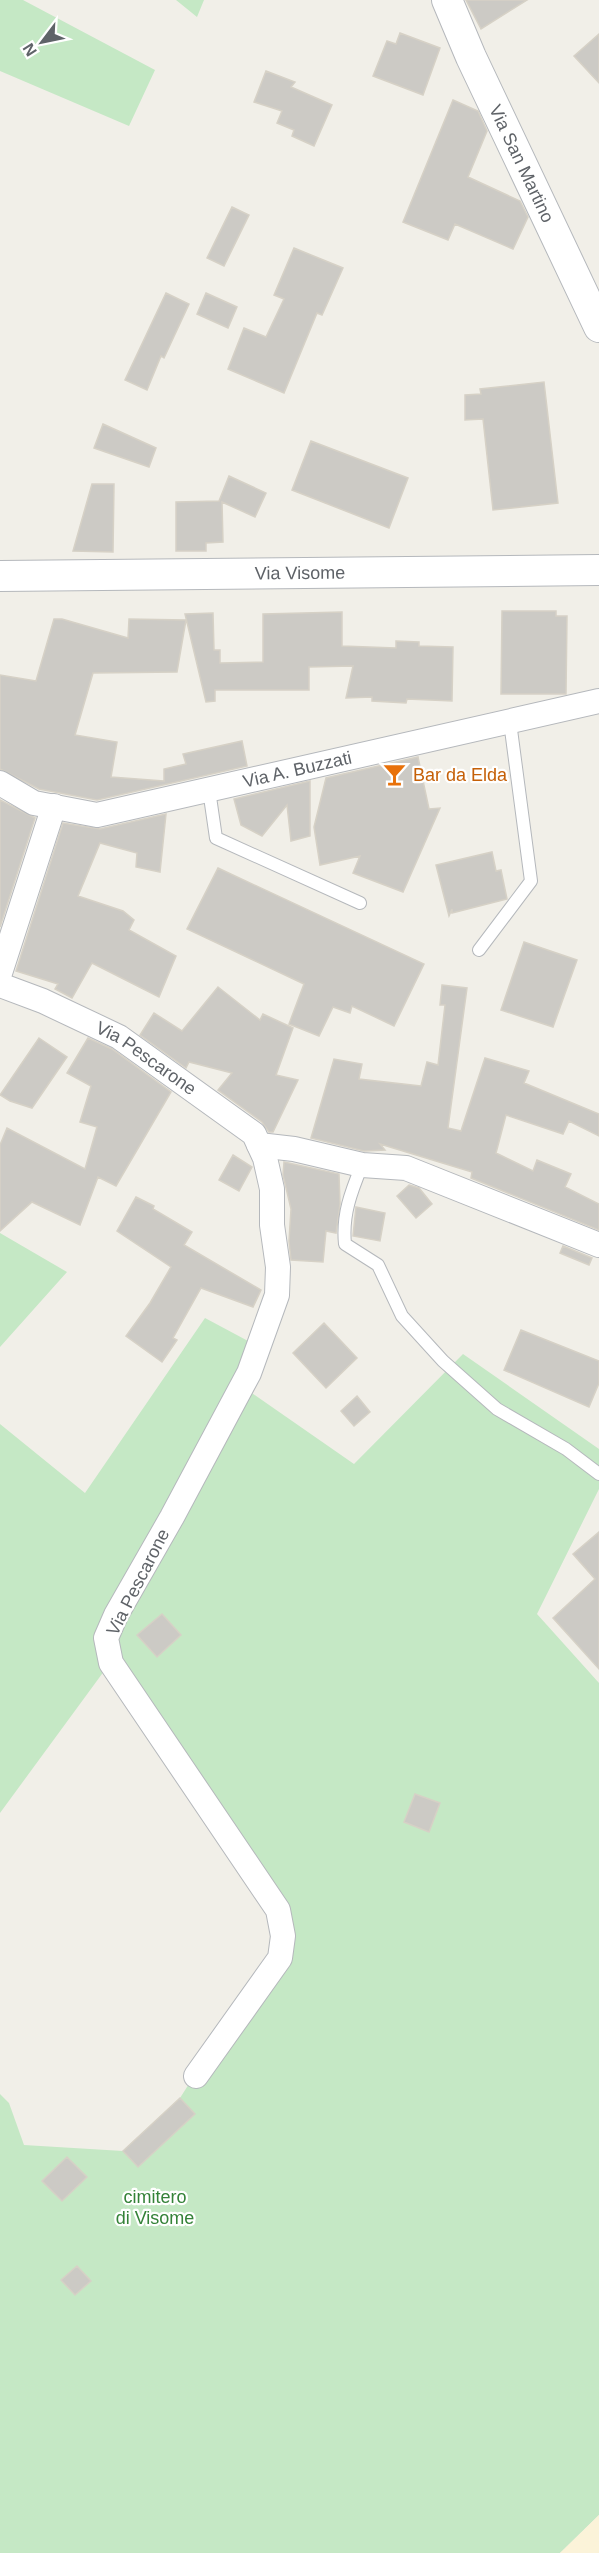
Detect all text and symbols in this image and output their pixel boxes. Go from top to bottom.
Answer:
north arrow [12,12,72,72]
text: N [19,40,40,59]
street label: Via San Martino [485,102,558,226]
street label: Via Visome [255,563,345,583]
street label: Via A. Buzzati [241,747,354,792]
bar icon: Bar da Elda [382,762,408,788]
place label: Bar da Elda [413,765,508,785]
street label: Via Pescarone [93,1018,200,1099]
street label: Via Pescarone [103,1525,173,1639]
park label: cimitero di Visome [116,2187,194,2228]

